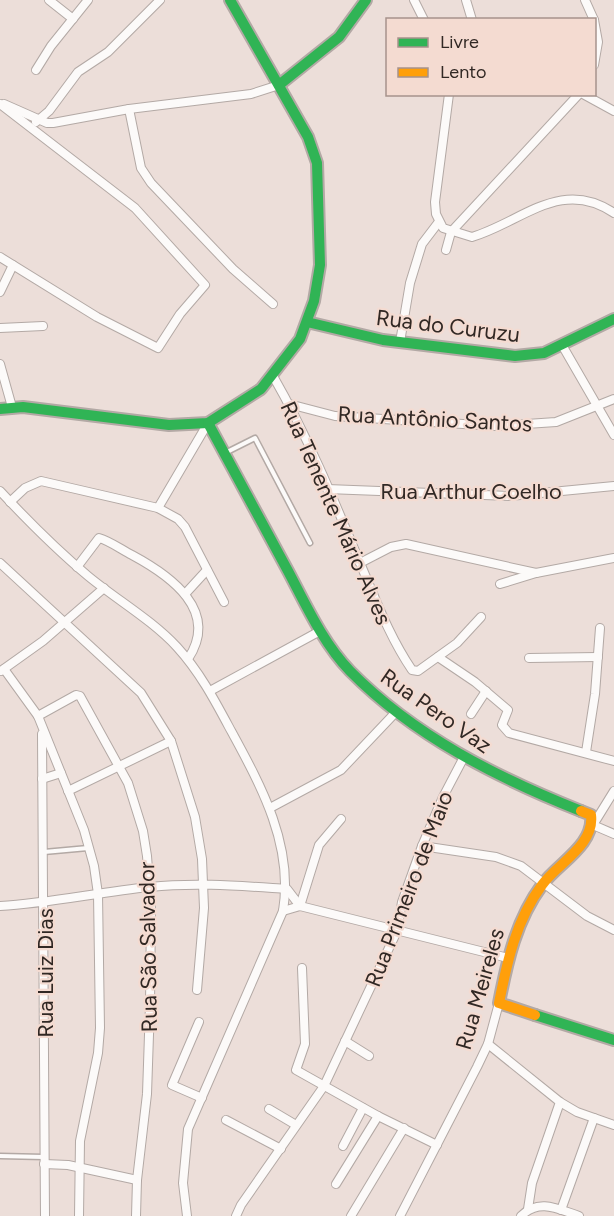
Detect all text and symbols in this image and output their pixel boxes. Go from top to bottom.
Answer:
legend [386,18,596,96]
text: Livre [440,31,479,53]
text: Lento [440,61,486,83]
street label: Rua do Curuzu [375,304,521,348]
street label: Rua Tenente Mário Alves [275,397,397,629]
street label: Rua Antônio Santos [337,400,533,438]
street label: Rua Arthur Coelho [380,478,562,505]
street label: Rua Pero Vaz [375,663,497,759]
street label: Rua Primeiro de Maio [359,787,459,991]
street label: Rua São Salvador [133,861,163,1033]
street label: Rua Luiz Dias [32,908,59,1038]
street label: Rua Meireles [450,925,510,1053]

